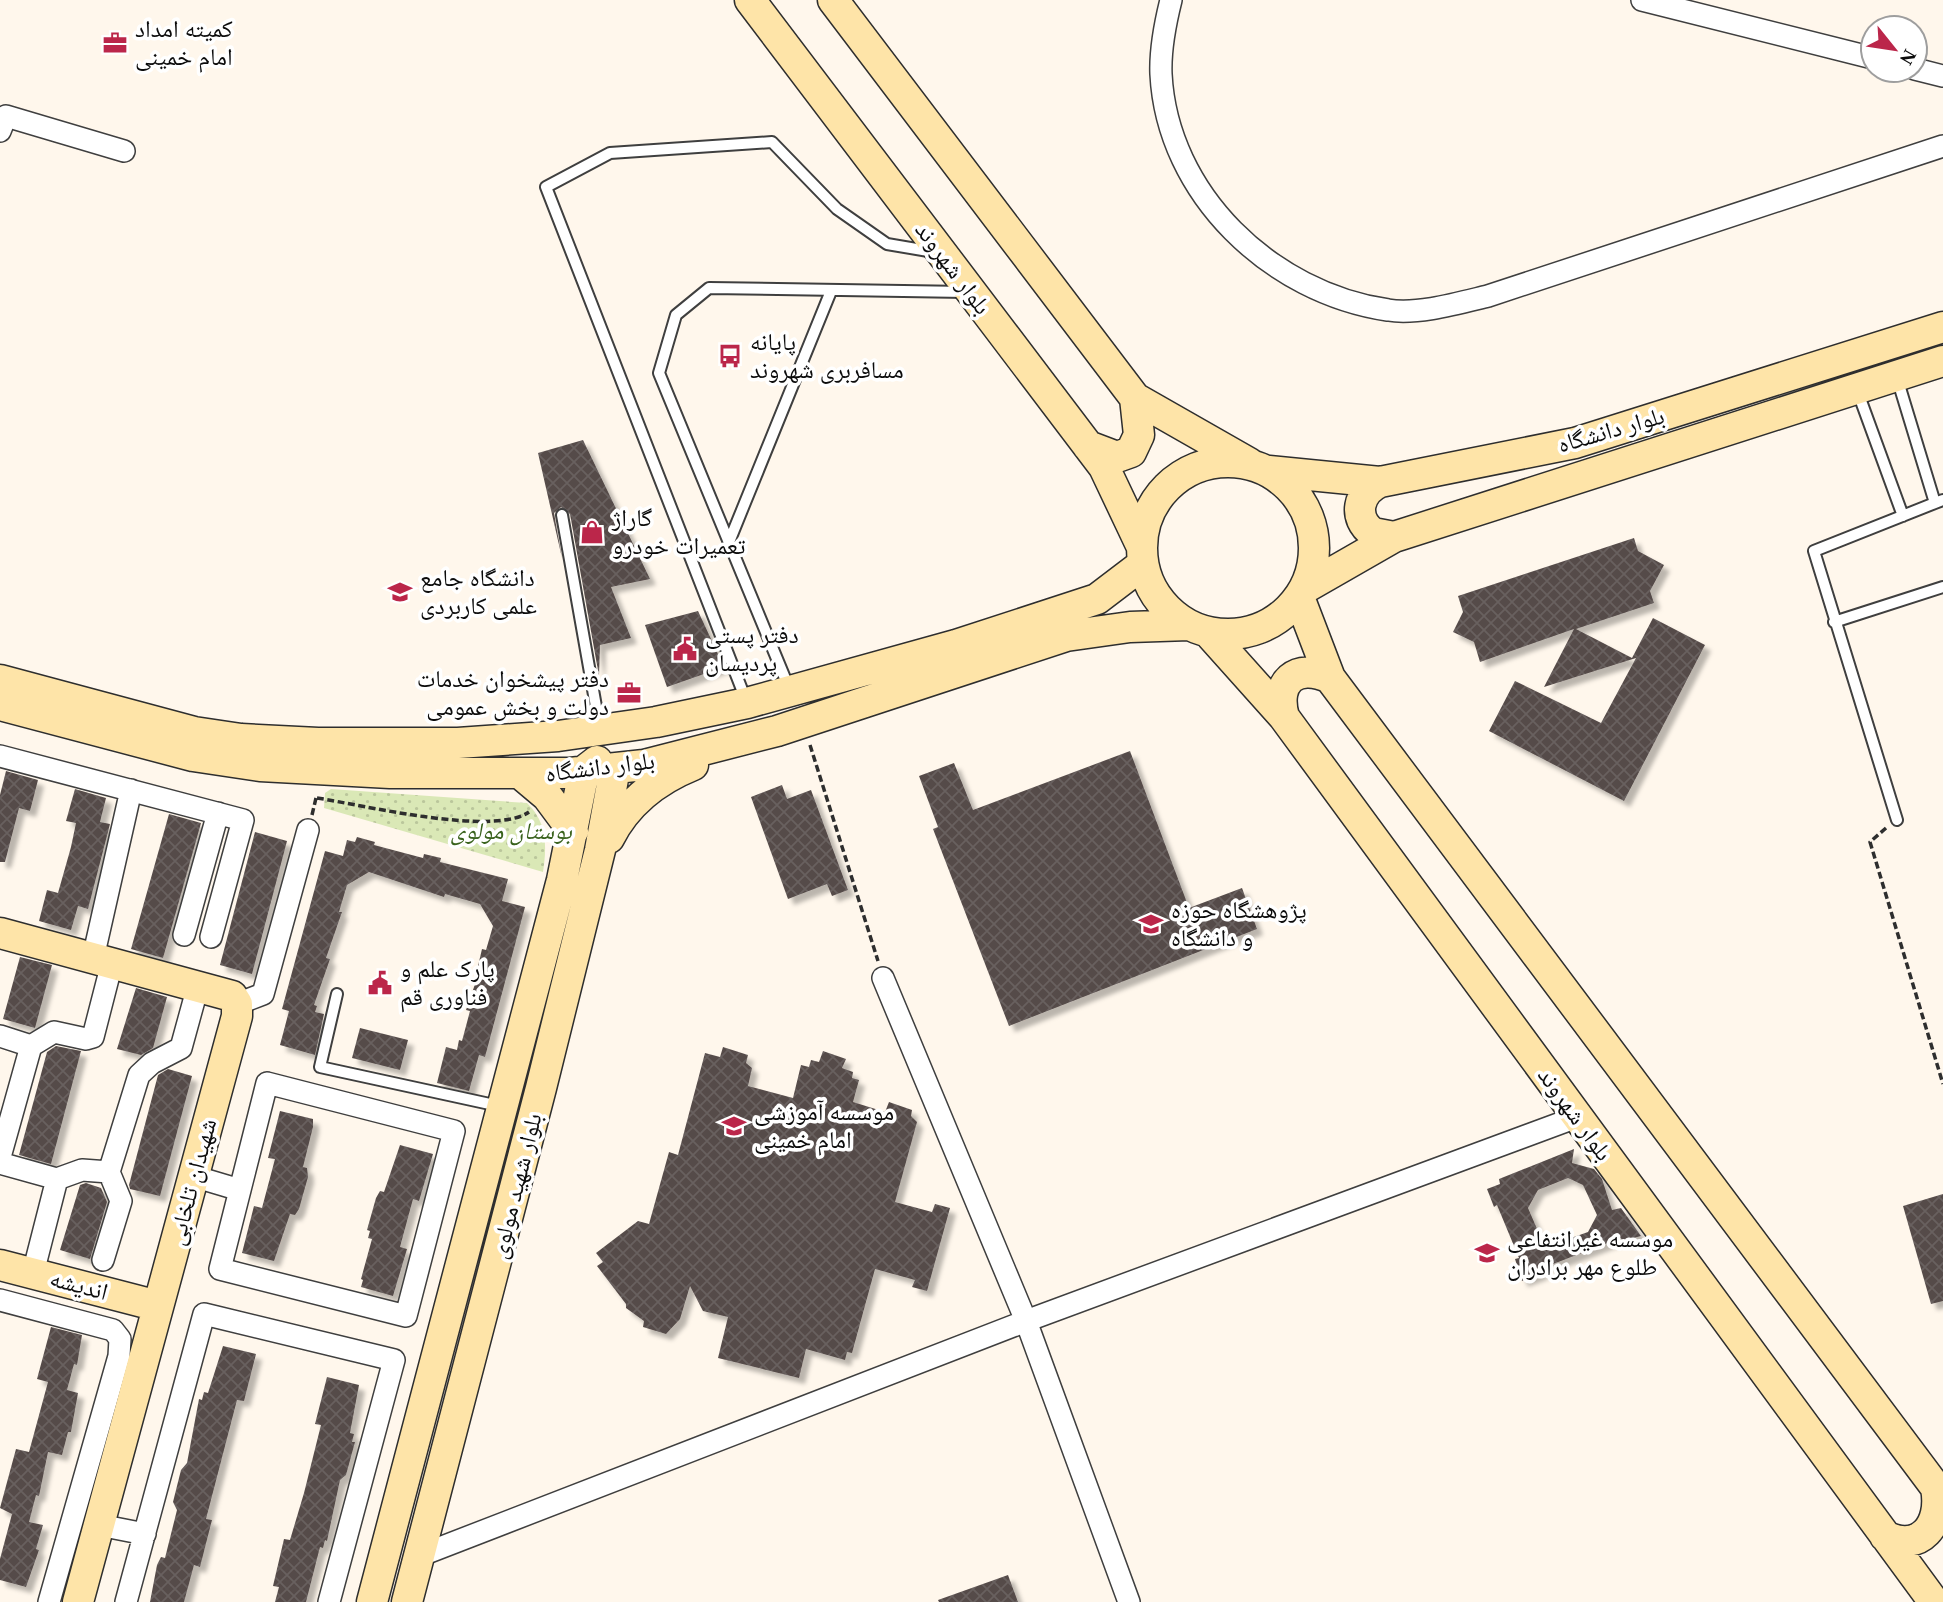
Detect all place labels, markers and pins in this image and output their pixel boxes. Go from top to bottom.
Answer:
place label: کمیته امداد امام خمینی [135,16,233,73]
office icon: کمیته امداد امام خمینی [101,29,129,57]
place label: پایانه مسافربری شهروند [750,329,904,384]
bus stop icon: پایانه مسافربری شهروند [716,342,744,370]
place label: گاراژ تعمیرات خودرو [611,505,746,559]
shop icon: گاراژ تعمیرات خودرو [578,518,606,546]
place label: دانشگاه جامع علمی کاربردی [420,565,537,620]
school or university icon: دانشگاه جامع علمی کاربردی [386,578,414,606]
place label: دفتر پستی پردیسان [705,622,799,677]
public building icon: دفتر پستی پردیسان [671,635,699,663]
place label: دفتر پیشخوان خدمات دولت و بخش عمومی [417,666,609,721]
office icon: دفتر پیشخوان خدمات دولت و بخش عمومی [615,679,643,707]
place label: پژوهشگاه حوزه و دانشگاه [1171,897,1307,951]
school or university icon: پژوهشگاه حوزه و دانشگاه [1137,910,1165,938]
place label: پارک علم و فناوری قم [400,956,495,1013]
public building icon: پارک علم و فناوری قم [366,969,394,997]
place label: موسسه آموزشی امام خمینی [754,1099,894,1156]
school or university icon: موسسه آموزشی امام خمینی [720,1112,748,1140]
place label: موسسه غیرانتفاعی طلوع مهر برادران [1507,1226,1673,1282]
school or university icon: موسسه غیرانتفاعی طلوع مهر برادران [1473,1239,1501,1267]

